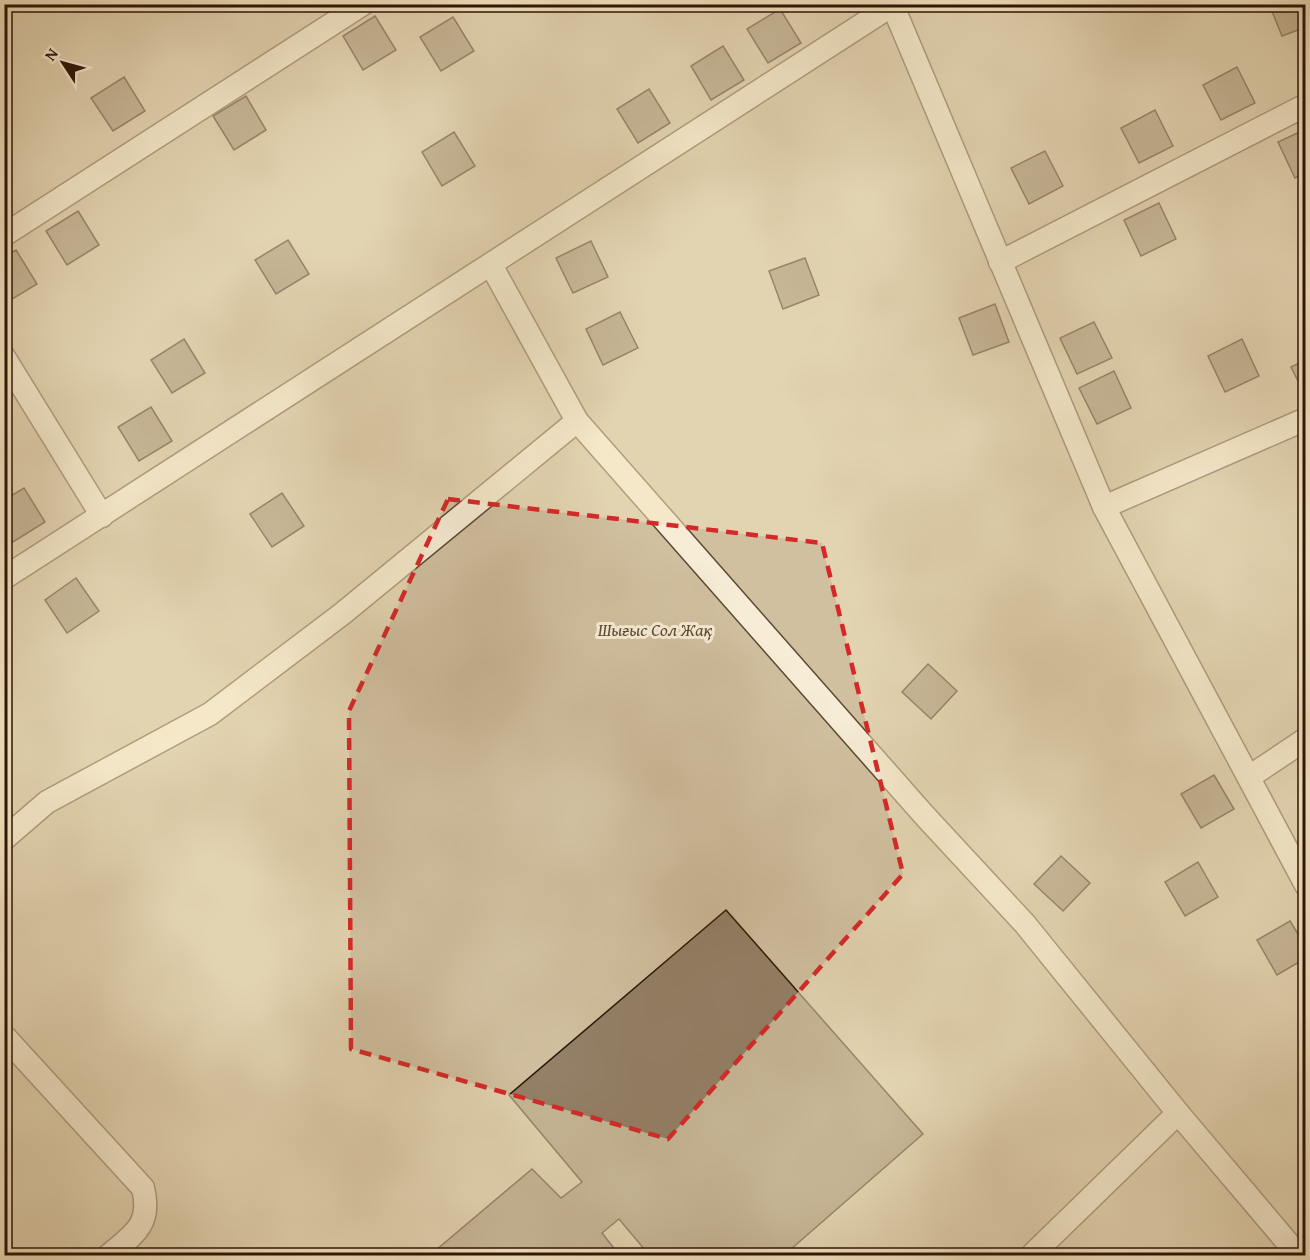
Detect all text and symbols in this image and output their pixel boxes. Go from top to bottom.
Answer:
north arrow [33,33,93,93]
text: N [38,43,64,66]
park label: Шығыс Сол Жақ [598,616,712,643]

